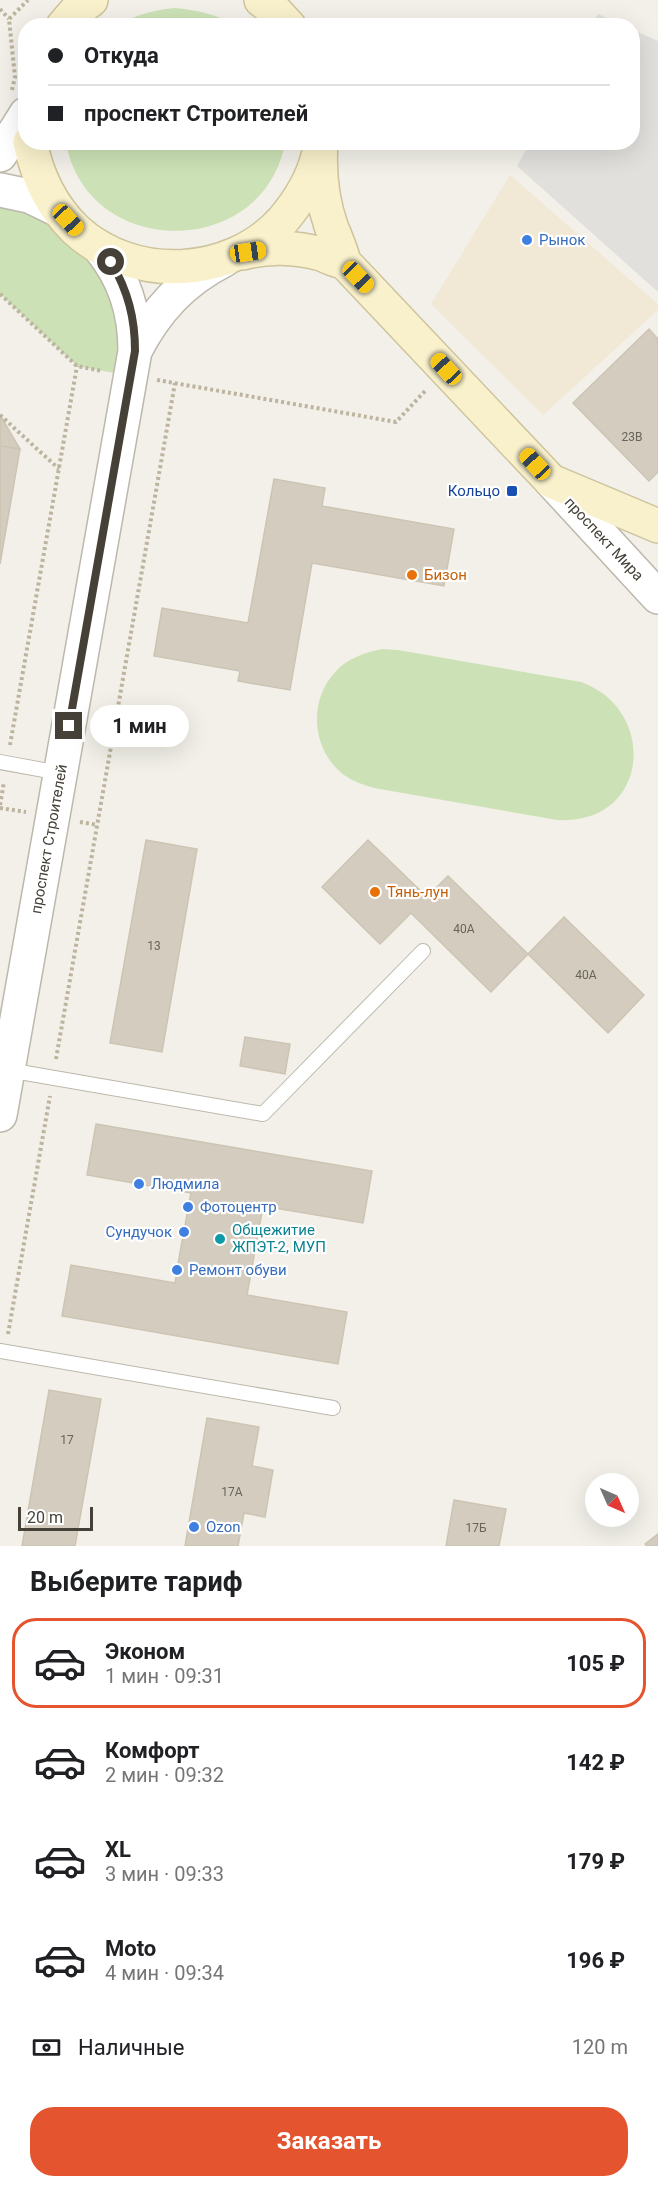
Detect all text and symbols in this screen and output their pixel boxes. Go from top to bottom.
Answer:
text: Откуда [84,43,159,68]
text: проспект Строителей [84,101,308,126]
car [49,201,87,239]
place label: Рынок [539,231,585,249]
marker: Рынок [520,233,534,247]
car [229,241,267,263]
route start [97,248,124,275]
car [339,258,377,296]
car [427,350,465,388]
house number: 23В [622,430,642,444]
car [516,445,554,483]
place label: Кольцо [448,482,500,500]
marker: Кольцо [505,484,519,498]
street label: проспект Мира [561,494,647,584]
place label: Бизон [424,566,467,584]
marker: Бизон [405,568,419,582]
callout: 1 мин [90,705,189,747]
route end [55,712,82,739]
text: 1 мин [112,714,167,738]
street label: проспект Строителей [27,763,71,915]
place label: Тянь-лун [387,883,449,901]
marker: Тянь-лун [368,885,382,899]
house number: 40А [453,922,475,936]
house number: 13 [147,939,161,953]
house number: 40А [575,968,597,982]
place label: Людмила [151,1175,219,1193]
marker: Людмила [132,1177,146,1191]
place label: Фотоцентр [200,1198,277,1216]
marker: Фотоцентр [181,1200,195,1214]
place label: Общежитие ЖПЭТ-2, МУП [232,1221,326,1256]
place label: Сундучок [106,1223,172,1241]
marker: Сундучок [177,1225,191,1239]
marker: Общежитие ЖПЭТ-2, МУП [213,1232,227,1246]
place label: Ремонт обуви [189,1261,287,1279]
marker: Ремонт обуви [170,1263,184,1277]
house number: 17 [60,1433,74,1447]
north arrow [585,1473,639,1527]
map controls [585,1473,639,1527]
house number: 17А [221,1485,243,1499]
scale bar [18,1504,93,1532]
text: 20 m [27,1508,63,1527]
place label: Ozon [206,1518,240,1536]
marker: Ozon [187,1520,201,1534]
house number: 17Б [465,1521,487,1535]
text: Выберите тариф [30,1566,242,1598]
icon: car [33,1636,87,1690]
text: Эконом [105,1639,185,1664]
text: 105 ₽ [566,1651,625,1676]
text: 1 мин · 09:31 [105,1664,224,1688]
icon: car [33,1735,87,1789]
text: Комфорт [105,1738,200,1763]
text: 142 ₽ [566,1750,625,1775]
text: 2 мин · 09:32 [105,1763,224,1787]
icon: car [33,1834,87,1888]
text: XL [105,1837,131,1862]
text: 179 ₽ [566,1849,625,1874]
text: 3 мин · 09:33 [105,1862,224,1886]
icon: car [33,1933,87,1987]
text: Moto [105,1936,156,1961]
text: 196 ₽ [566,1948,625,1973]
text: 4 мин · 09:34 [105,1961,224,1985]
icon: cash [30,2031,63,2064]
text: Наличные [78,2035,184,2060]
text: 120 m [572,2035,628,2059]
button: Заказать [30,2107,628,2176]

